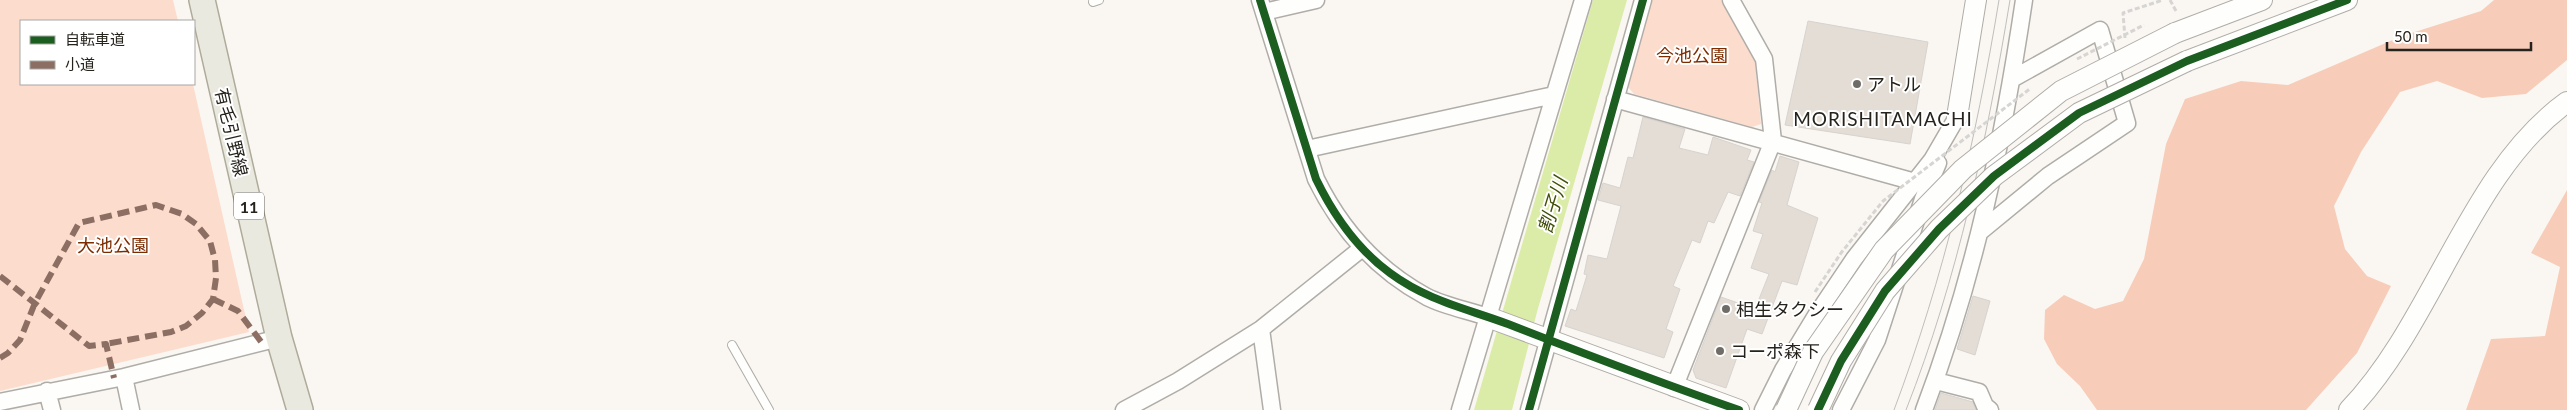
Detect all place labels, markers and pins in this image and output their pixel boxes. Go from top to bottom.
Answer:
place label: アトル [1867,73,1921,95]
marker: アトル [1851,78,1863,90]
place label: 相生タクシー [1736,298,1844,320]
marker: 相生タクシー [1720,303,1732,315]
place label: コーポ森下 [1730,340,1820,362]
marker: コーポ森下 [1714,345,1726,357]

